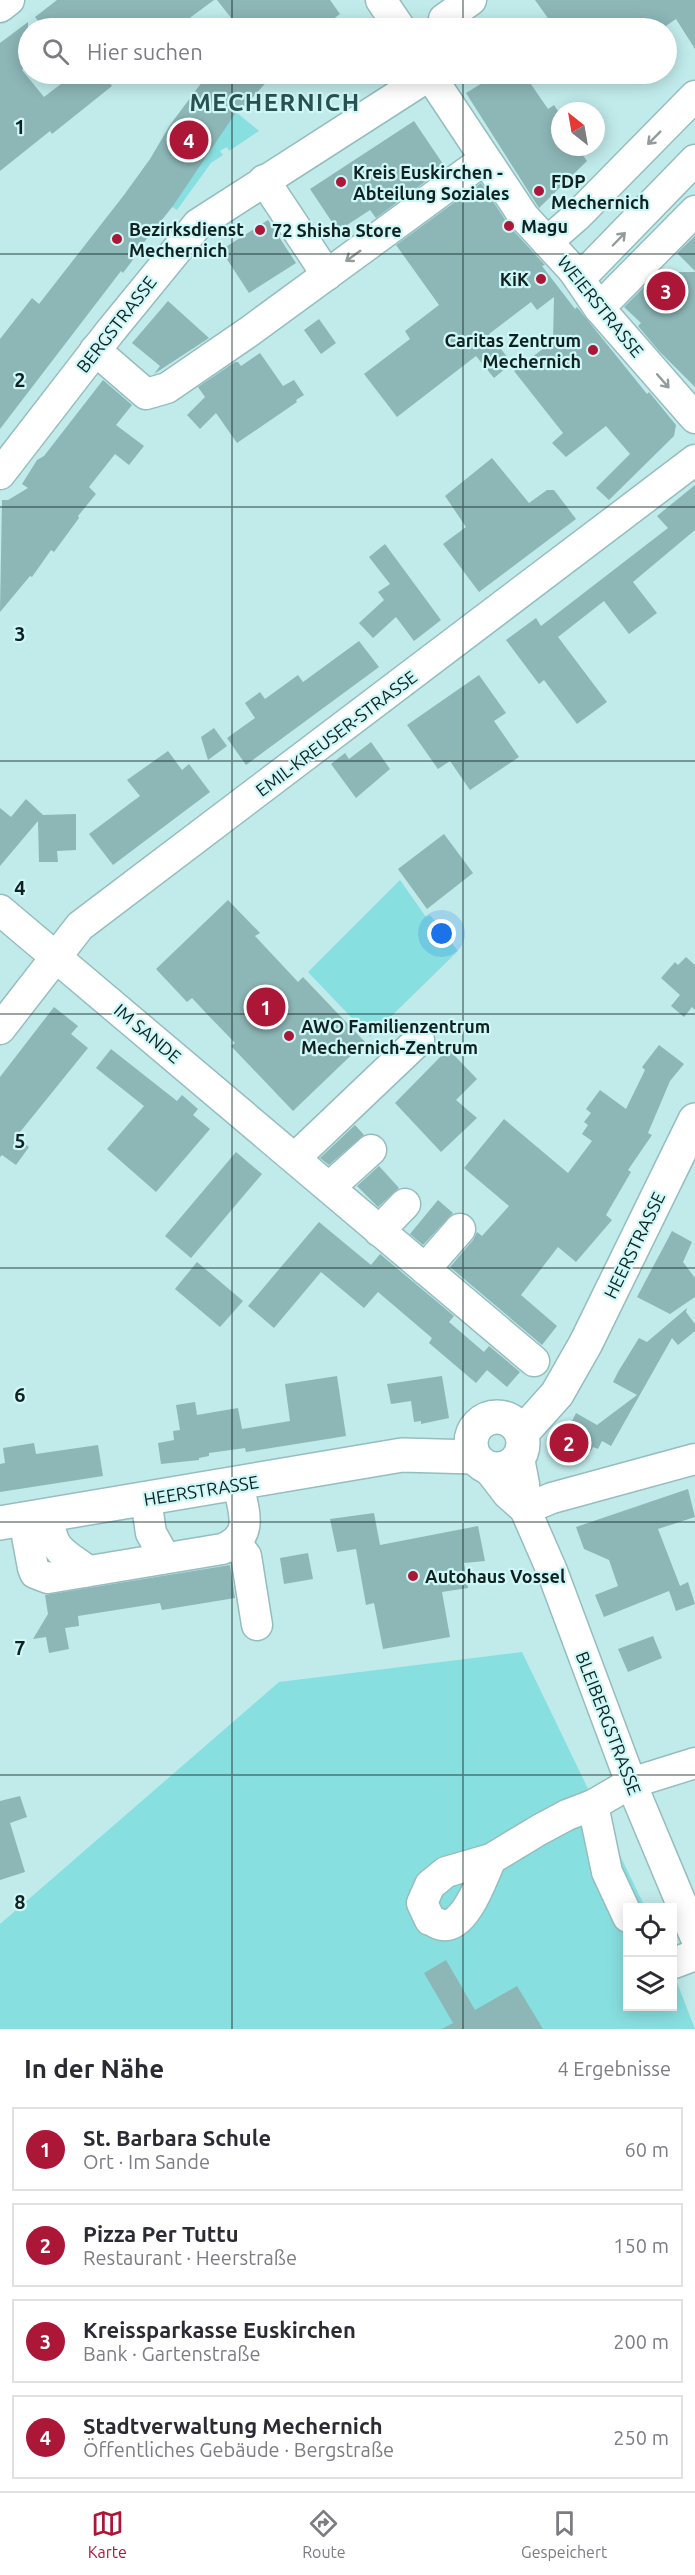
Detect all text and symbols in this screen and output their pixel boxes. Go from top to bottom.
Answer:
search box [18,18,677,84]
icon: search [39,35,72,68]
text: Hier suchen [87,39,203,64]
district label: MECHERNICH [189,89,361,116]
north arrow [551,102,605,156]
text: 1 [14,115,26,138]
pin: 4 [170,118,208,162]
one-way arrow [647,131,662,145]
place label: Kreis Euskirchen - Abteilung Soziales [353,162,509,203]
place label: FDP Mechernich [551,171,649,212]
marker: Kreis Euskirchen - Abteilung Soziales [334,175,348,189]
marker: FDP Mechernich [532,184,546,198]
place label: Magu [521,216,568,236]
place label: Bezirksdienst Mechernich [129,219,244,260]
marker: Magu [502,219,516,233]
place label: 72 Shisha Store [272,220,402,240]
marker: 72 Shisha Store [253,223,267,237]
marker: Bezirksdienst Mechernich [110,232,124,246]
one-way arrow [611,232,625,247]
one-way arrow [346,250,362,262]
street label: WEIERSTRASSE [554,251,648,361]
pin: 3 [646,268,686,314]
place label: KiK [500,269,529,289]
street label: BERGSTRASSE [72,272,160,376]
marker: KiK [534,272,548,286]
place label: Caritas Zentrum Mechernich [444,330,581,371]
marker: Caritas Zentrum Mechernich [586,343,600,357]
text: 2 [14,368,26,391]
one-way arrow [656,373,670,388]
text: 3 [14,622,26,645]
street label: EMIL-KREUSER-STRASSE [252,666,420,800]
text: 4 [14,876,26,899]
your location [427,919,456,948]
pin: 1 [246,984,286,1030]
street label: IM SANDE [110,999,186,1067]
place label: AWO Familienzentrum Mechernich-Zentrum [301,1016,490,1057]
marker: AWO Familienzentrum Mechernich-Zentrum [282,1029,296,1043]
text: 5 [14,1129,26,1152]
street label: HEERSTRASSE [600,1188,668,1302]
text: 6 [14,1383,26,1406]
pin: 2 [550,1420,588,1466]
street label: HEERSTRASSE [142,1471,260,1509]
place label: Autohaus Vossel [425,1566,566,1586]
marker: Autohaus Vossel [406,1569,420,1583]
text: 7 [14,1636,26,1659]
street label: BLEIBERGSTRASSE [572,1648,646,1798]
text: 8 [14,1890,26,1913]
map controls [623,1903,677,2011]
button: locate [623,1903,677,1957]
button: layers [623,1957,677,2011]
text: In der Nähe [24,2054,164,2083]
text: 4 Ergebnisse [557,2057,671,2080]
text: St. Barbara Schule [83,2125,271,2150]
text: 1 [40,2138,51,2161]
text: 60 m [625,2138,669,2161]
text: Ort · Im Sande [83,2150,210,2173]
text: Pizza Per Tuttu [83,2221,239,2246]
text: 2 [40,2234,51,2257]
text: 150 m [613,2234,669,2257]
text: Restaurant · Heerstraße [83,2246,297,2269]
text: Kreissparkasse Euskirchen [83,2317,356,2342]
text: 3 [40,2330,51,2353]
text: 200 m [613,2330,669,2353]
text: Bank · Gartenstraße [83,2342,260,2365]
text: Stadtverwaltung Mechernich [83,2413,383,2438]
text: 4 [40,2426,51,2449]
text: 250 m [613,2426,669,2449]
text: Öffentliches Gebäude · Bergstraße [83,2438,394,2461]
tab: Karte [88,2507,127,2561]
tab: Route [302,2507,346,2561]
tab: Gespeichert [521,2507,607,2561]

